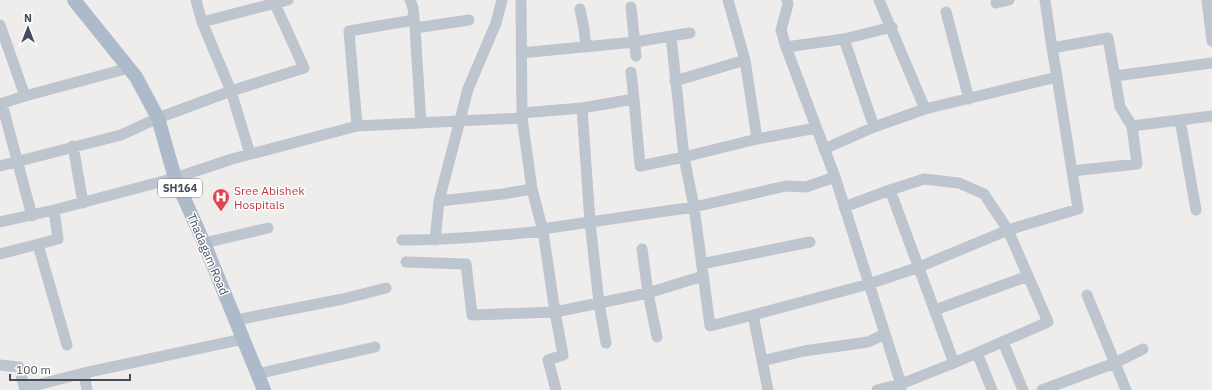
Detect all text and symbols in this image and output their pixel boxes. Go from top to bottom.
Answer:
north arrow [8,8,48,48]
text: N [24,11,32,25]
road number: SH164 [158,179,202,197]
place label: Sree Abishek Hospitals [234,183,305,212]
hospital icon: Sree Abishek Hospitals [211,187,231,212]
street label: Thadagam Road [184,211,232,297]
scale bar [10,356,130,382]
text: 100 m [16,362,51,377]

